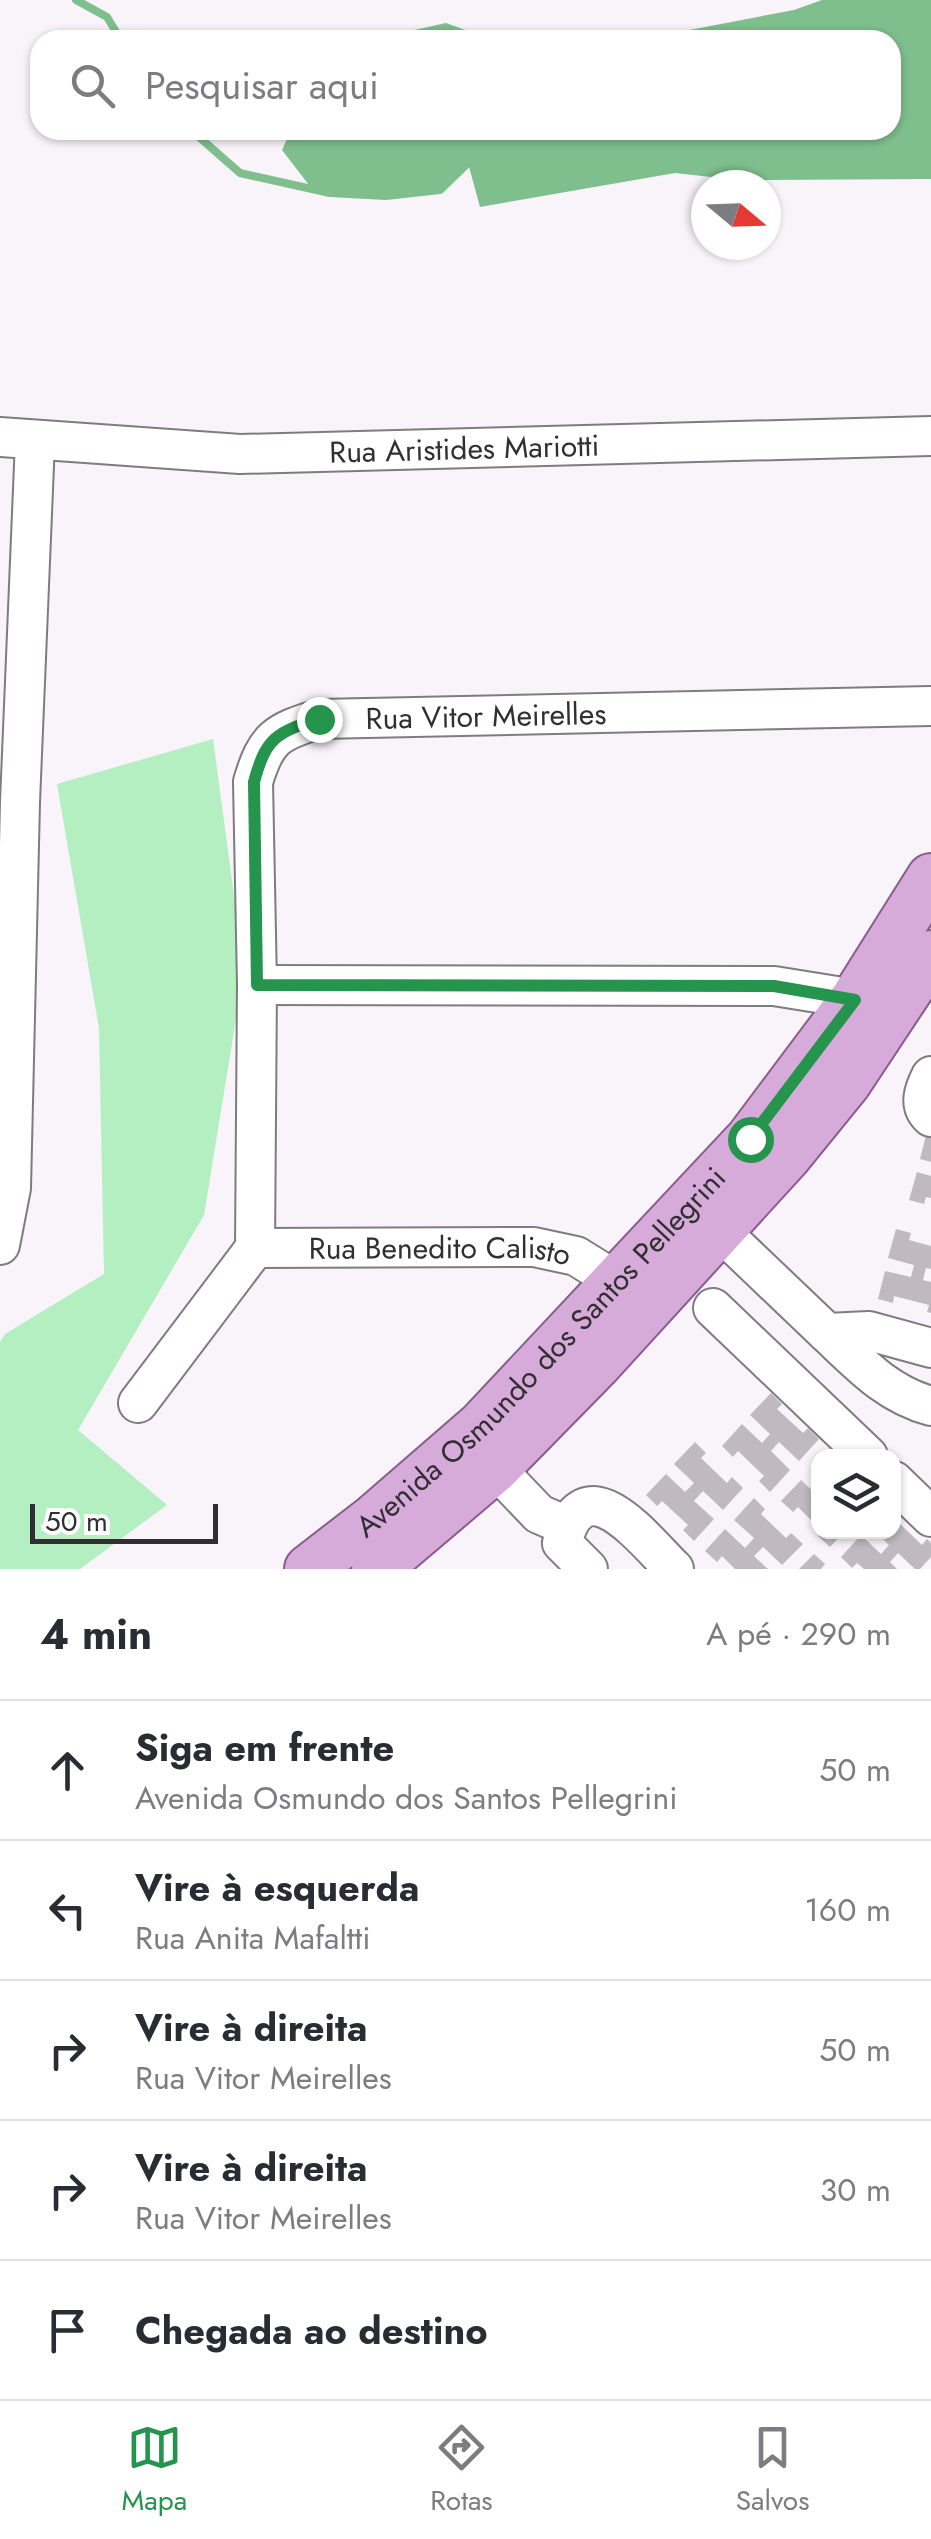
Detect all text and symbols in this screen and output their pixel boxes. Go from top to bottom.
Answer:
search box [30,30,901,140]
icon: search [65,58,120,113]
text: Pesquisar aqui [145,58,379,113]
north arrow [691,170,781,260]
street label: Rua Aristides Mariotti [329,423,600,473]
street label: Rua Vitor Meirelles [365,691,607,740]
route end [297,697,343,743]
route start [728,1117,774,1163]
street label: Avenida Osmundo dos Santos Pellegrini [346,1157,735,1547]
street label: Rua Benedito Calisto [309,1225,575,1276]
map controls [811,1449,901,1539]
button: layers [811,1449,901,1539]
scale bar [30,1499,218,1544]
text: 50 m [45,1501,108,1542]
text: 4 min [40,1604,152,1665]
text: A pé · 290 m [706,1611,891,1657]
text: Siga em frente [135,1720,394,1775]
icon: ahead [40,1743,95,1798]
text: 50 m [819,1747,891,1793]
text: Avenida Osmundo dos Santos Pellegrini [135,1775,678,1821]
text: Vire à esquerda [135,1860,419,1915]
icon: left [40,1883,95,1938]
text: 160 m [804,1887,891,1933]
text: Rua Anita Mafaltti [135,1915,371,1961]
text: Vire à direita [135,2000,368,2055]
icon: right [40,2023,95,2078]
text: 50 m [819,2027,891,2073]
text: Rua Vitor Meirelles [135,2055,392,2101]
text: Vire à direita [135,2140,368,2195]
icon: right [40,2163,95,2218]
text: 30 m [820,2167,891,2213]
text: Rua Vitor Meirelles [135,2195,392,2241]
icon: arrive [40,2303,95,2358]
text: Chegada ao destino [135,2303,488,2358]
tab: Mapa [122,2420,187,2521]
tab: Rotas [430,2420,493,2521]
tab: Salvos [736,2420,809,2521]

